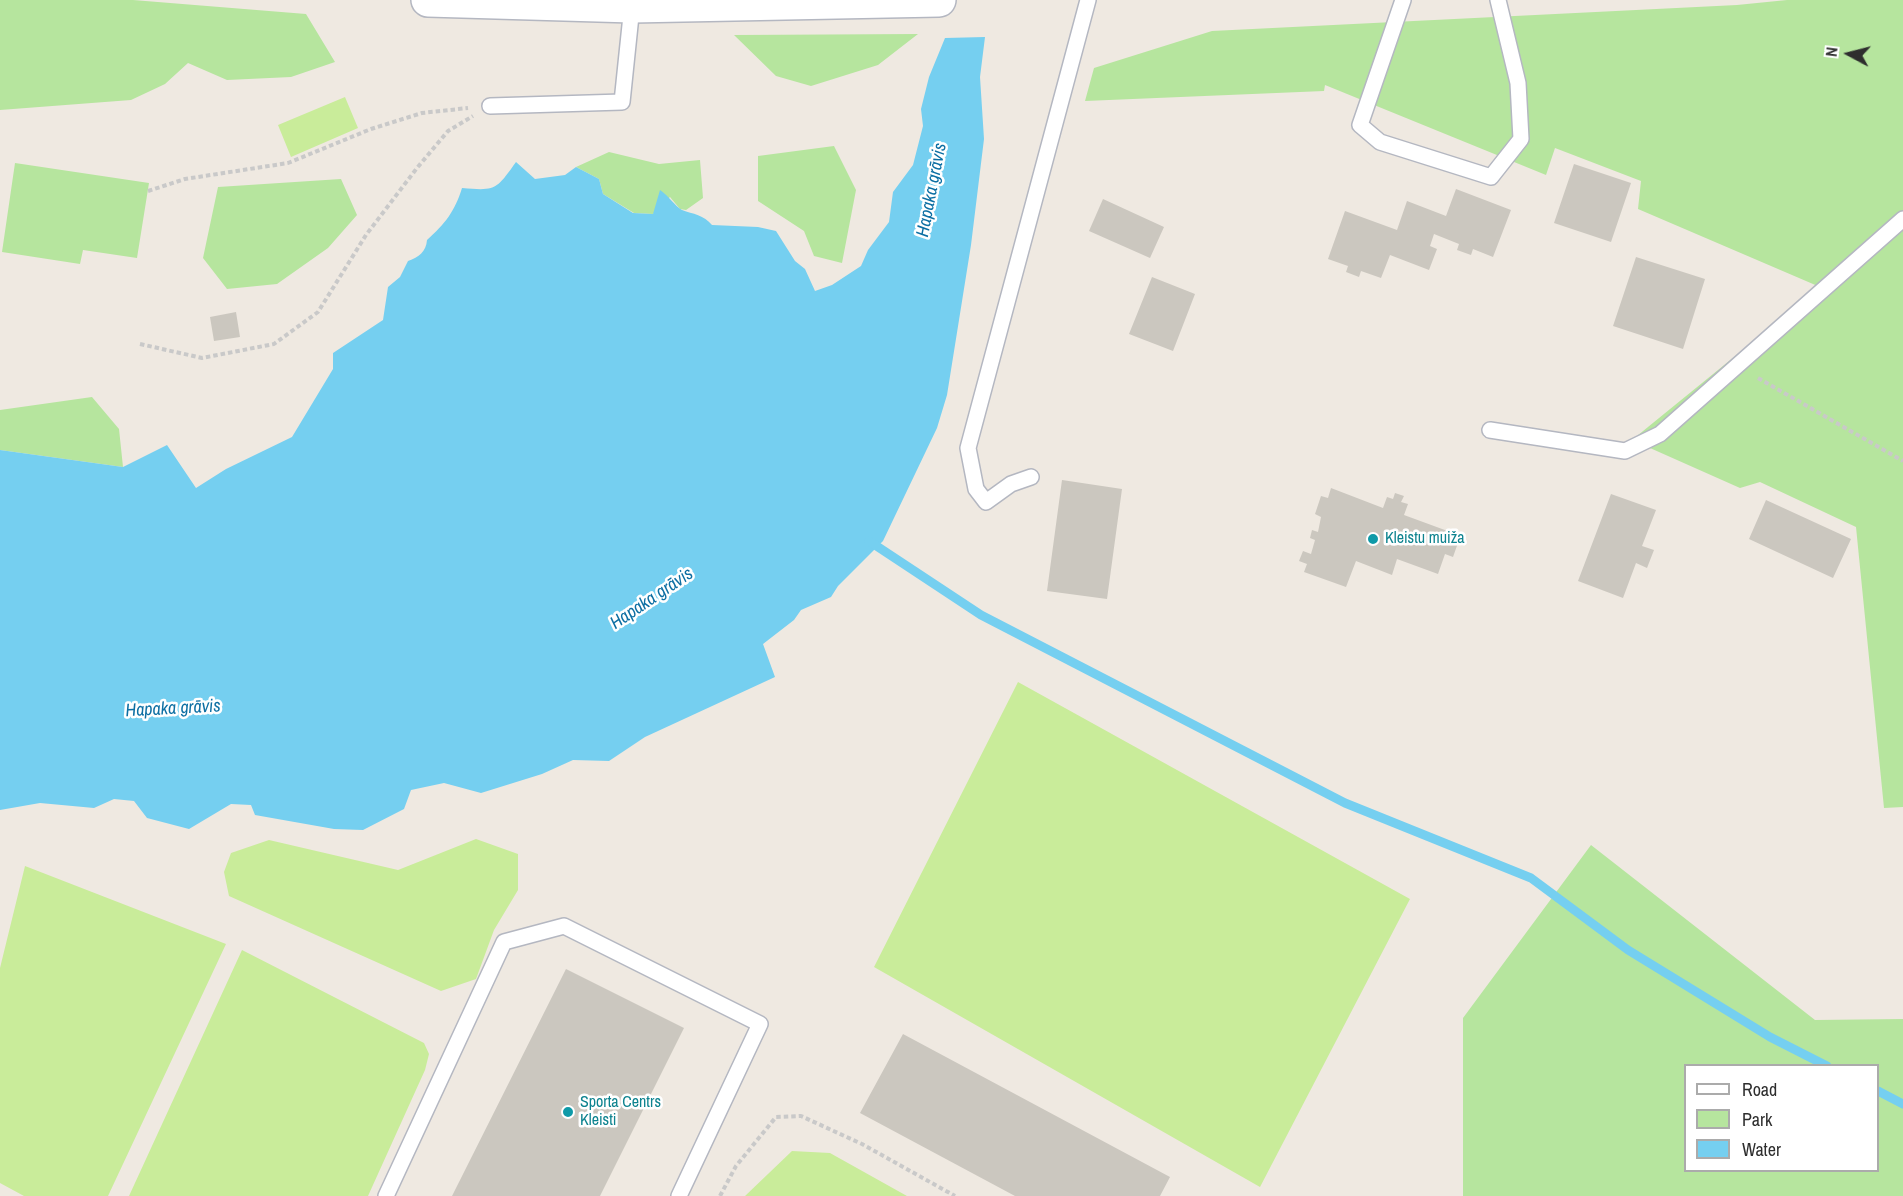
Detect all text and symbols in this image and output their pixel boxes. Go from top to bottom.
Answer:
north arrow [1819,24,1879,84]
text: N [1820,46,1843,58]
water label: Hapaka grāvis [912,141,952,239]
place label: Kleistu muiža [1385,529,1464,549]
marker: Kleistu muiža [1366,532,1380,546]
water label: Hapaka grāvis [607,563,697,635]
water label: Hapaka grāvis [125,696,221,722]
legend [1684,1064,1879,1172]
text: Road [1742,1077,1777,1102]
place label: Sporta Centrs Kleisti [580,1093,661,1131]
marker: Sporta Centrs Kleisti [561,1105,575,1119]
text: Park [1742,1107,1772,1132]
text: Water [1742,1137,1781,1162]

